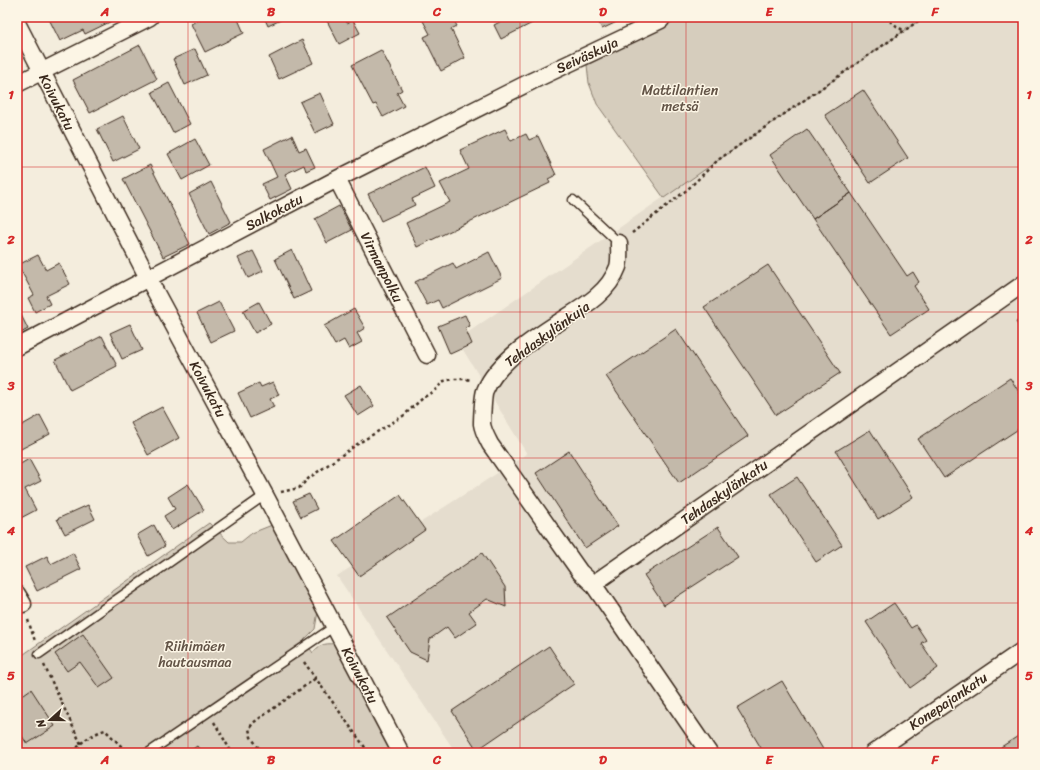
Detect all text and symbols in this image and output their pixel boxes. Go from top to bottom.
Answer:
text: A [100,0,109,23]
text: B [267,0,276,23]
text: C [432,0,442,23]
text: D [599,0,607,23]
text: E [765,0,774,23]
text: F [930,0,939,23]
street label: Seiväskuja [552,30,623,81]
street label: Koivukatu [32,69,82,136]
park label: Mattilantien metsä [642,78,719,119]
text: 1 [8,83,14,106]
text: 1 [1026,83,1032,106]
street label: Salkokatu [241,187,308,238]
street label: Virmanpolku [353,227,410,307]
text: 2 [6,228,15,251]
text: 2 [1024,228,1033,251]
street label: Tehdaskylänkuja [499,294,596,374]
street label: Koivukatu [182,356,233,423]
text: 3 [6,374,15,397]
text: 3 [1024,374,1033,397]
street label: Tehdaskylänkatu [675,453,774,532]
text: 4 [6,519,16,542]
text: 4 [1024,519,1034,542]
park label: Riihimäen hautausmaa [157,634,232,675]
street label: Koivukatu [334,642,385,709]
text: 5 [7,664,15,687]
text: 5 [1025,664,1033,687]
street label: Konepajankatu [904,665,993,737]
north arrow [30,700,70,740]
text: N [31,716,52,731]
text: A [100,748,109,770]
text: B [267,748,276,770]
text: C [432,748,442,770]
text: D [599,748,607,770]
text: E [765,748,774,770]
text: F [930,748,939,770]

